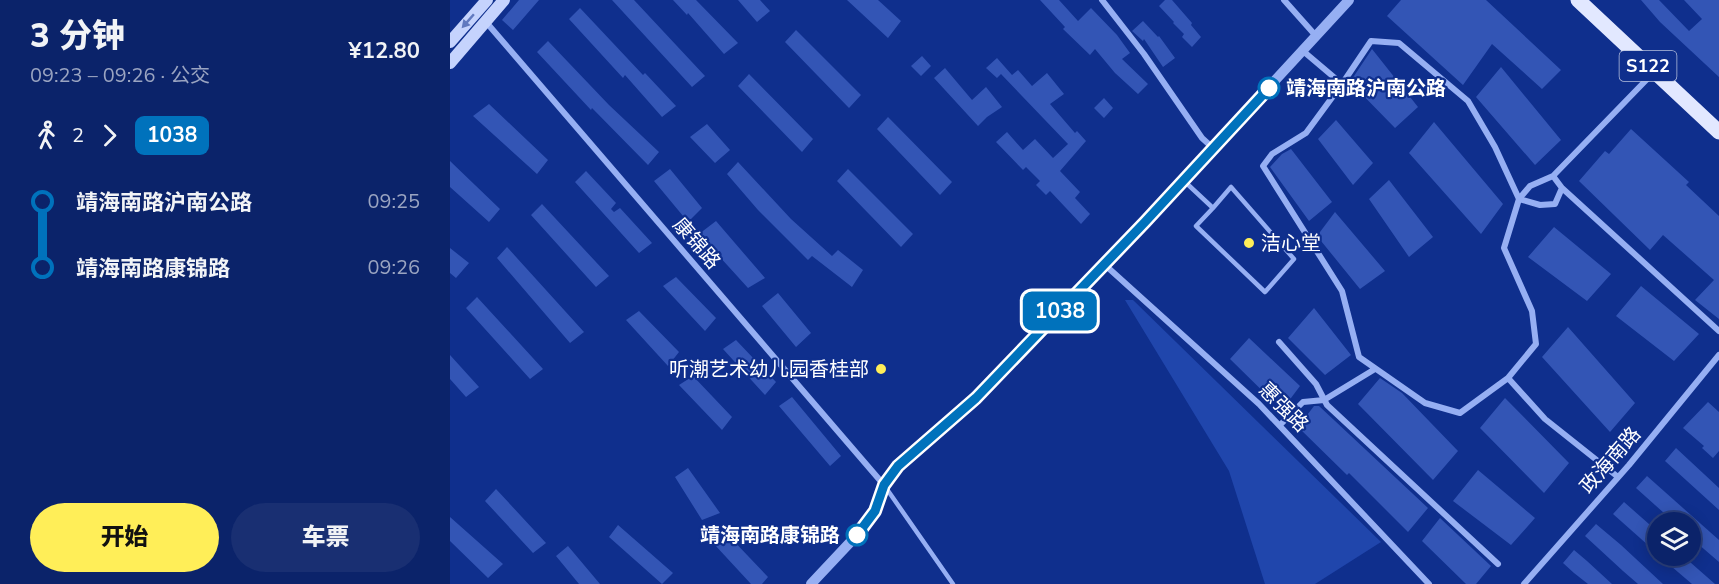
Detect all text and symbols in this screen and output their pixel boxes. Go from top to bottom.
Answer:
one-way arrow [462,13,475,28]
text: 3 分钟 [30,14,125,59]
text: ¥12.80 [349,36,420,66]
road number: S122 [1620,51,1676,81]
text: 09:23 – 09:26 · 公交 [30,62,210,89]
place label: 靖海南路沪南公路 [1286,75,1446,102]
marker: 靖海南路沪南公路 [1258,77,1280,99]
icon: walk [30,119,63,152]
icon: forward [93,119,126,152]
text: 1038 [147,121,197,149]
text: 2 [72,122,84,149]
text: 靖海南路沪南公路 [76,188,252,218]
text: 09:25 [367,188,420,215]
street label: 康锦路 [667,212,726,275]
place label: 洁心堂 [1261,230,1321,257]
marker: 洁心堂 [1242,236,1256,250]
text: 靖海南路康锦路 [76,254,230,284]
text: 09:26 [367,254,420,281]
line badge: 1038 [1018,292,1102,330]
text: 1038 [1035,297,1085,325]
place label: 听潮艺术幼儿园香桂部 [669,356,869,383]
marker: 听潮艺术幼儿园香桂部 [874,362,888,376]
street label: 惠强路 [1253,377,1314,438]
street label: 政海南路 [1574,421,1647,499]
button: 开始 [30,503,219,572]
button: 车票 [231,503,420,572]
map controls [1647,512,1701,566]
button: layers [1647,512,1701,566]
place label: 靖海南路康锦路 [700,522,840,549]
marker: 靖海南路康锦路 [846,524,868,546]

